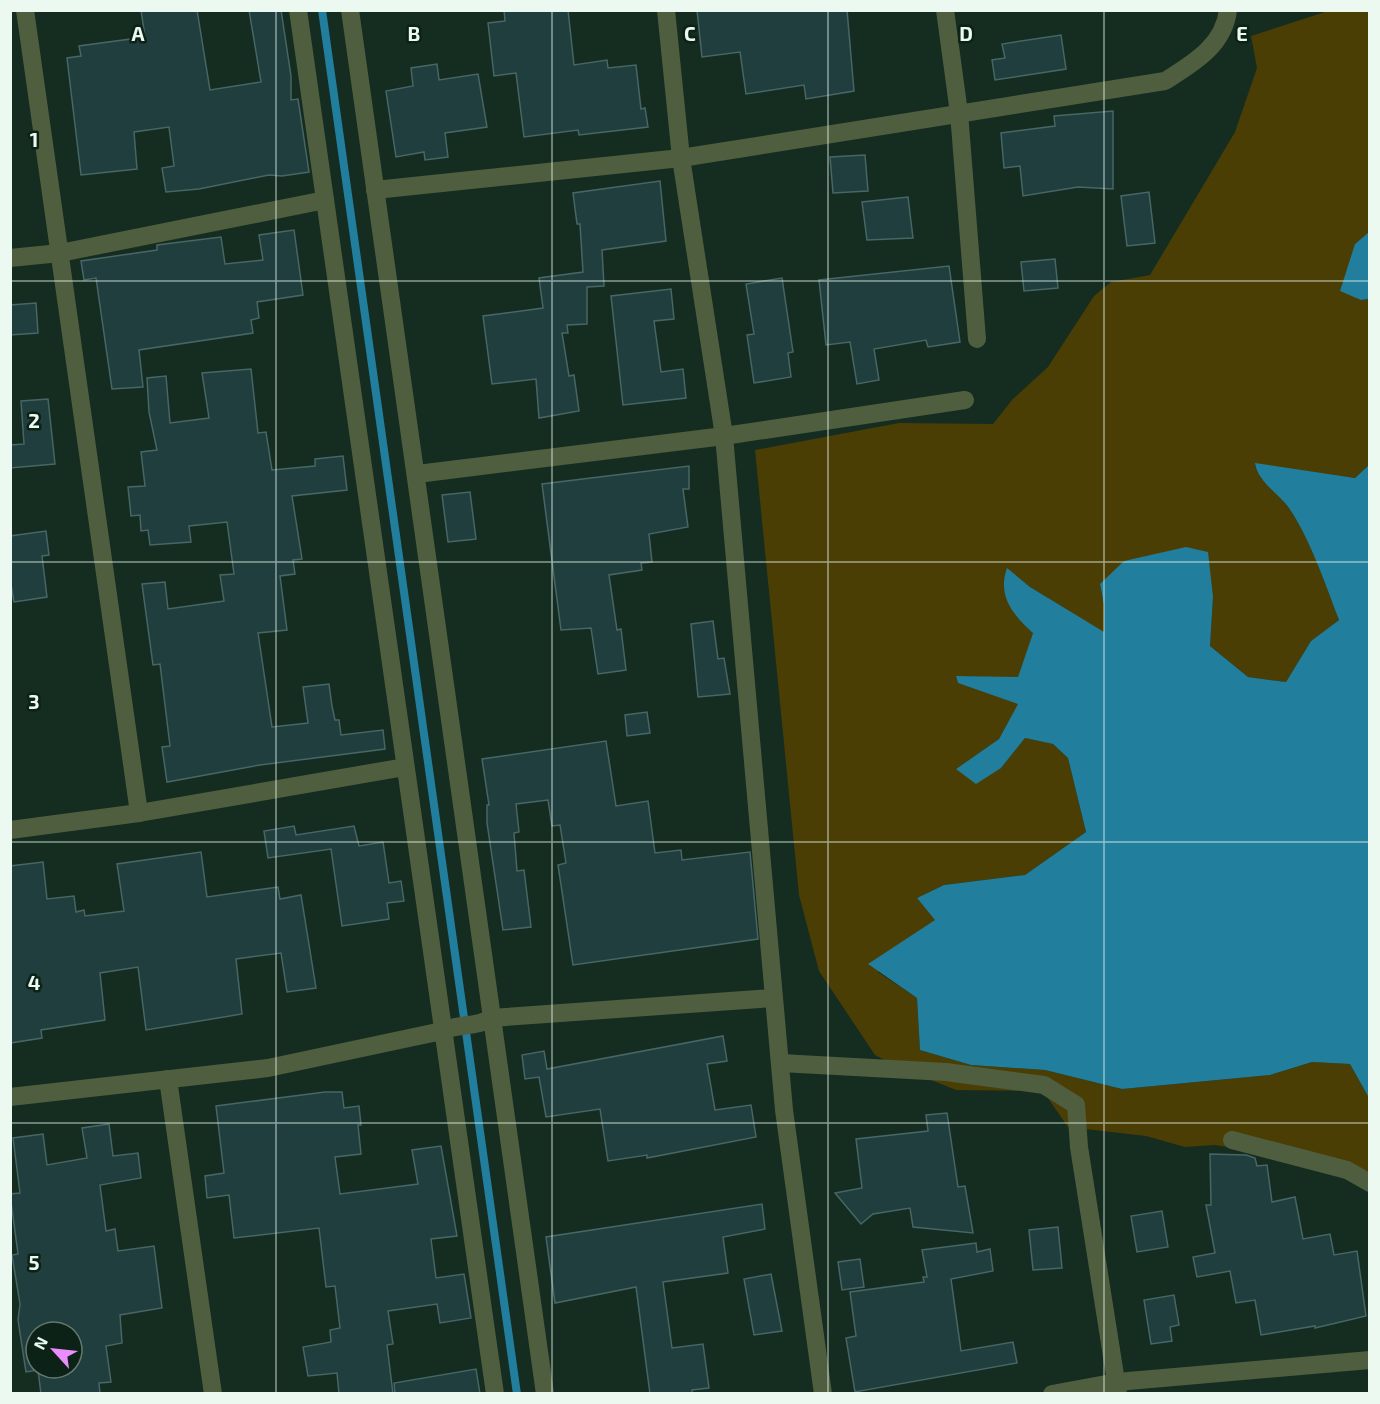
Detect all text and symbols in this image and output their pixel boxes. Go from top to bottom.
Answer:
text: A [131,21,145,45]
text: B [408,21,420,45]
text: C [684,21,696,45]
text: D [959,21,973,45]
text: E [1236,21,1248,45]
text: 1 [30,127,38,151]
text: 2 [28,408,40,432]
text: 3 [28,689,40,713]
text: 4 [28,970,41,994]
text: 5 [28,1250,40,1274]
north arrow [24,1320,84,1380]
text: N [29,1333,51,1352]

